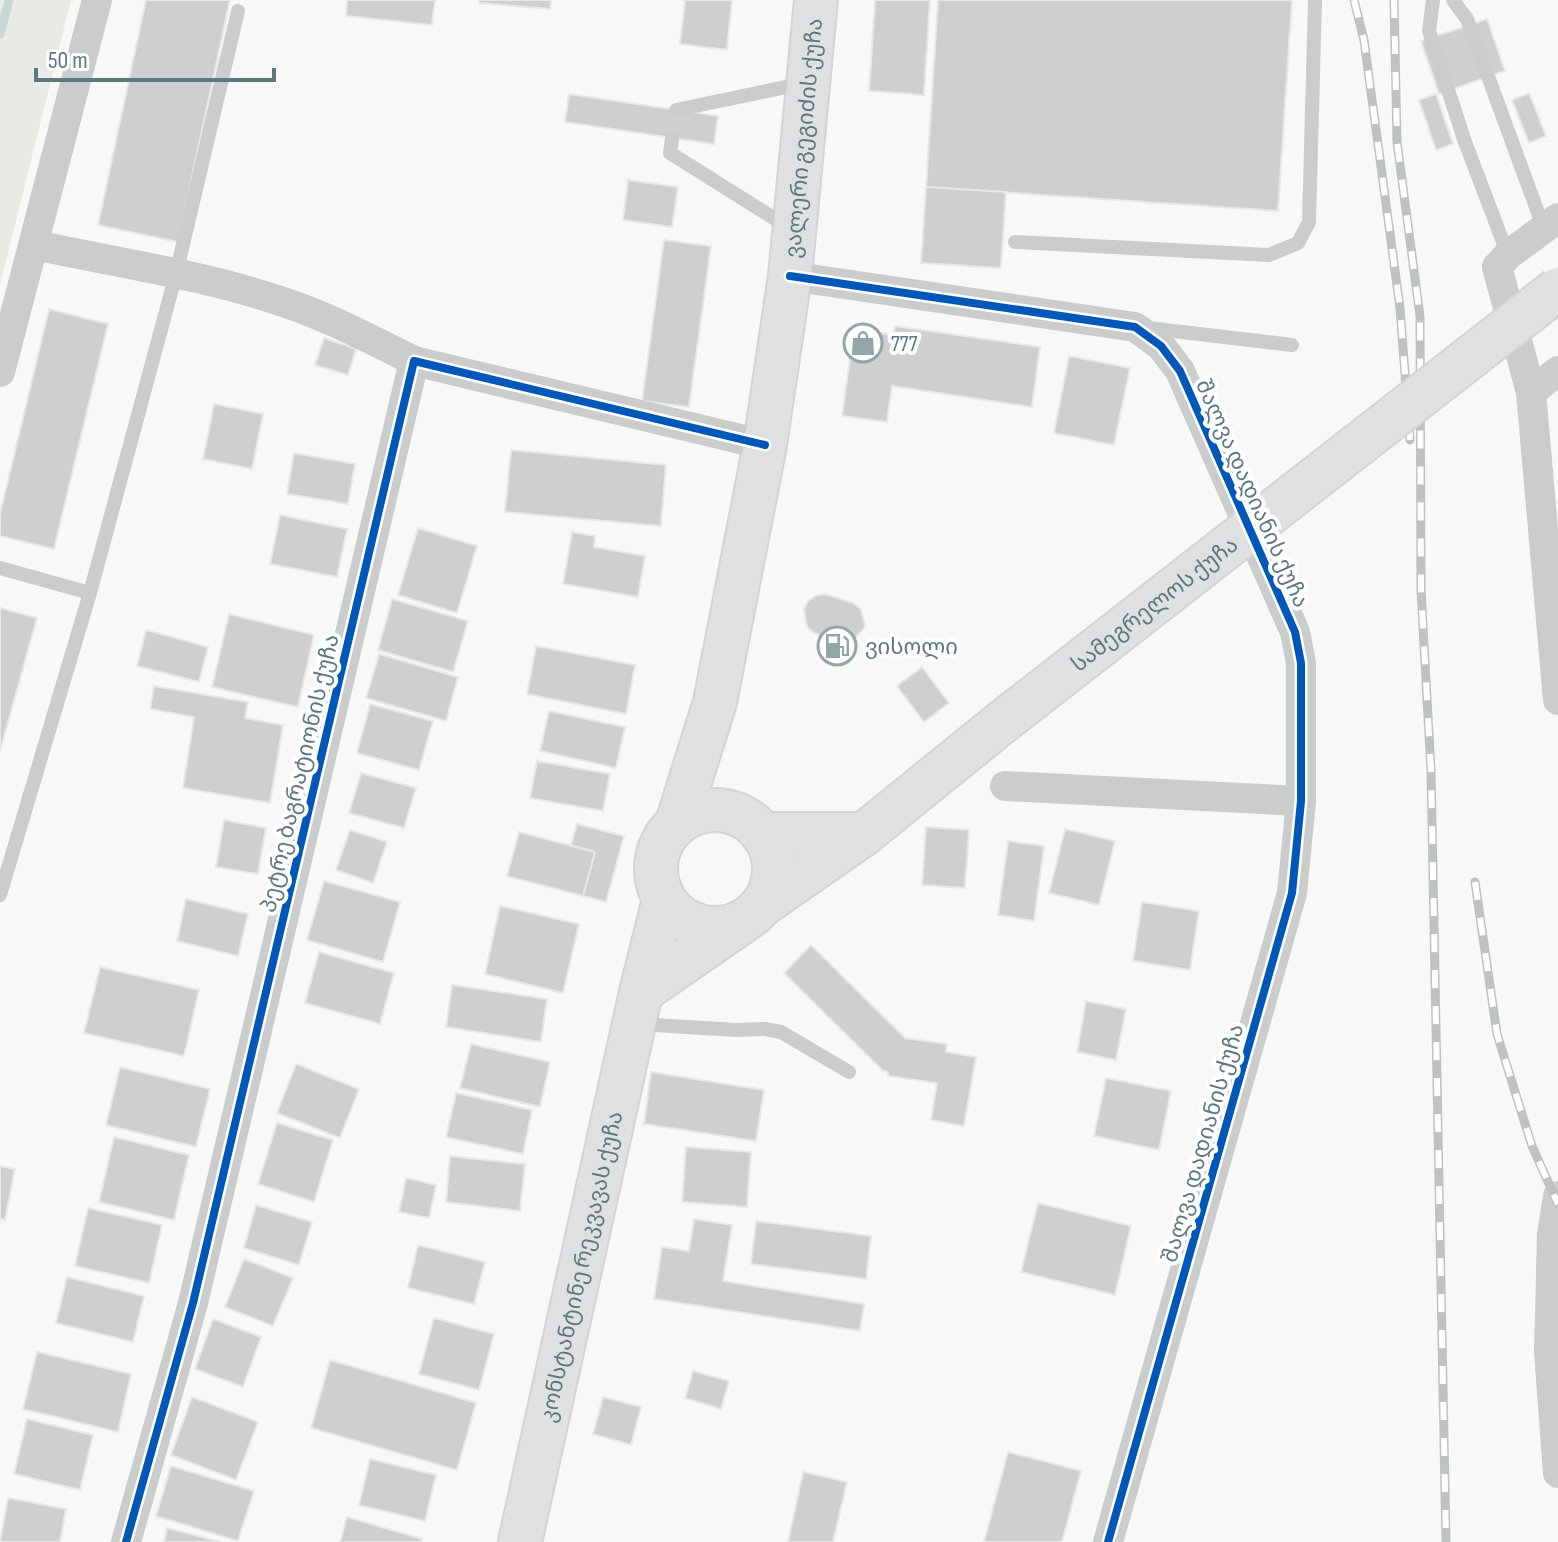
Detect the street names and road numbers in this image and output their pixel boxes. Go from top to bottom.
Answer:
street label: ვალერი გეგიძის ქუჩა [780,17,829,259]
street label: შალვა დადიანის ქუჩა [1189,375,1314,612]
street label: სამეგრელოს ქუჩა [1066,532,1244,678]
street label: პეტრე ბაგრატიონის ქუჩა [255,632,346,915]
street label: შალვა დადიანის ქუჩა [1156,1021,1250,1266]
street label: კონსტანტინე რეკვავას ქუჩა [535,1109,629,1425]

